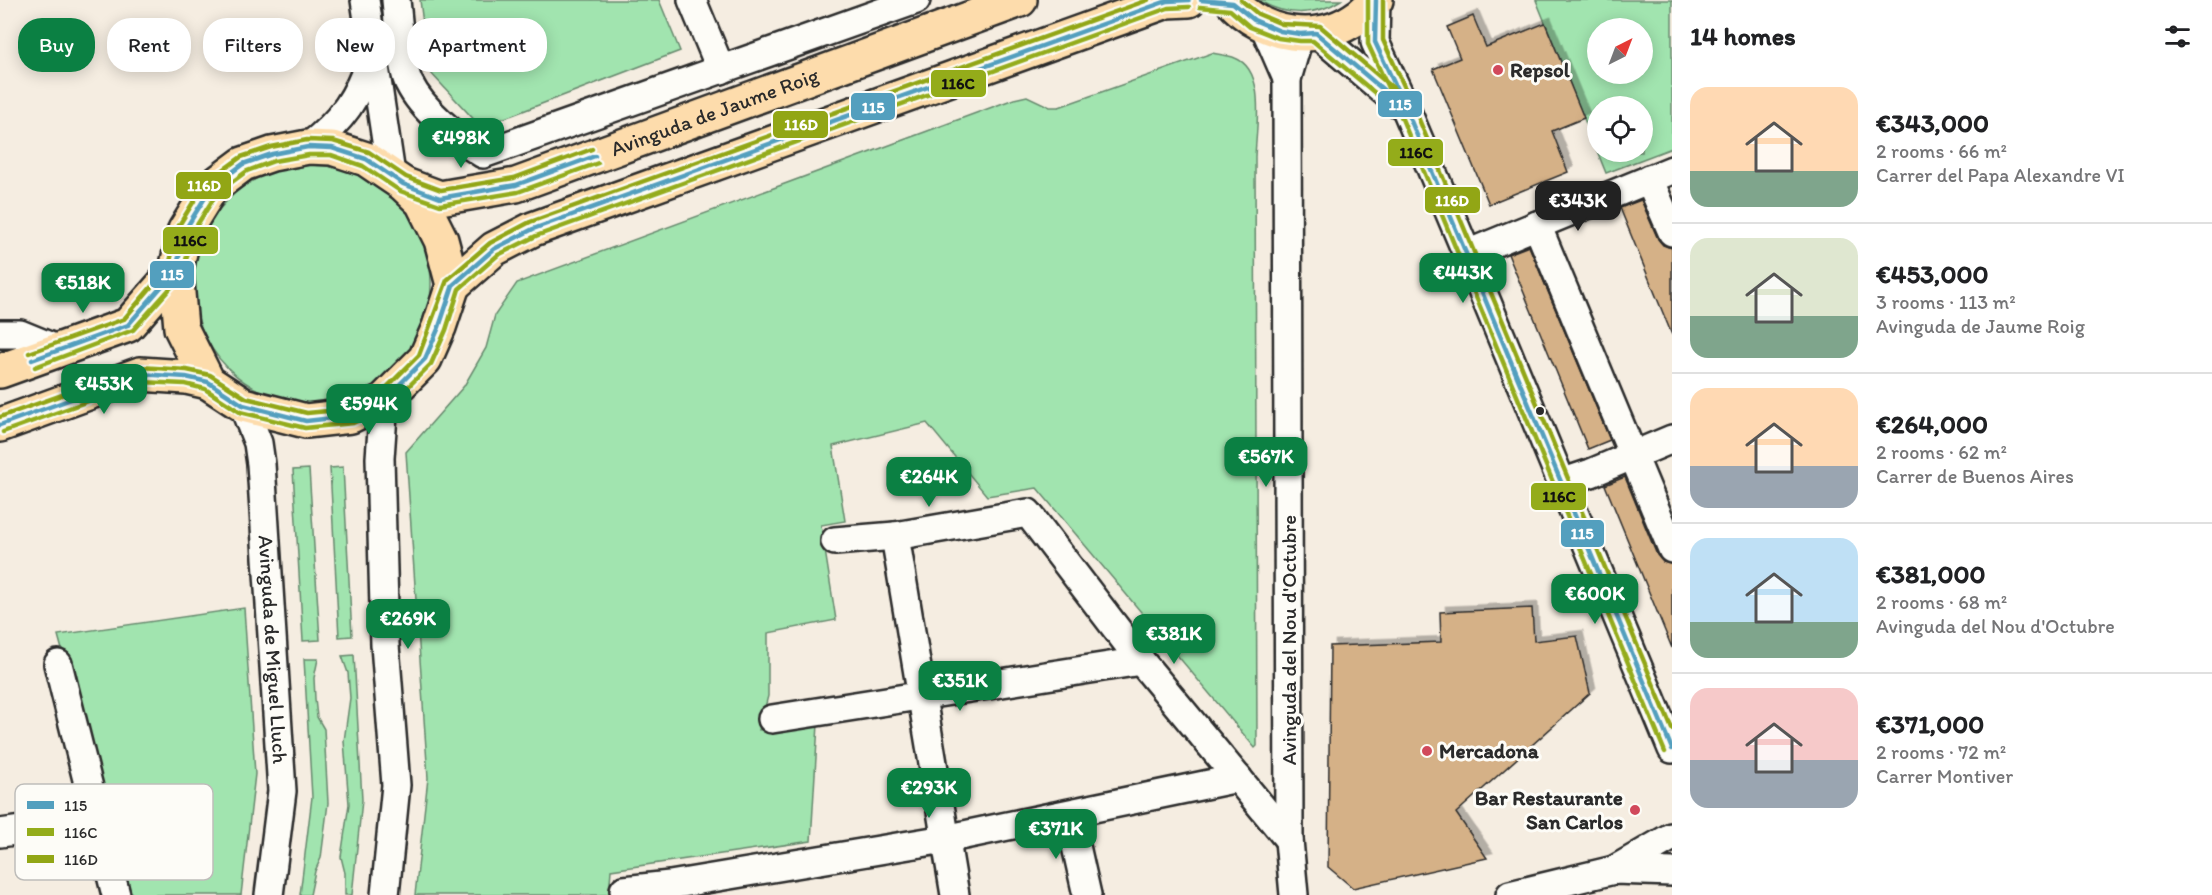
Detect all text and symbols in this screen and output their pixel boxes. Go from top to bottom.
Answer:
chip: Buy [18,18,95,72]
chip: Rent [107,18,191,72]
chip: Filters [203,18,303,72]
chip: New [315,18,395,72]
chip: Apartment [407,18,547,72]
north arrow [1587,18,1653,84]
map controls [1587,18,1653,162]
text: 14 homes [1690,20,1796,52]
icon: filters [2161,20,2194,53]
place label: Repsol [1510,57,1571,83]
street label: Avinguda de Jaume Roig [607,62,822,161]
marker: Repsol [1491,63,1505,77]
line badge: 116C [930,69,987,98]
text: 116C [941,74,976,93]
line badge: 115 [1377,90,1423,118]
line badge: 115 [850,92,896,121]
text: 115 [1388,95,1412,114]
button: locate [1587,96,1653,162]
text: 115 [861,98,885,117]
text: €343,000 [1876,107,1989,139]
line badge: 116D [772,110,829,139]
icon: home [1738,111,1810,183]
text: 116D [784,115,818,134]
pin: €498K [419,118,503,169]
text: €498K [432,125,490,149]
line badge: 116C [1387,138,1444,167]
text: 2 rooms · 66 m² [1876,139,2007,163]
text: 116C [1399,143,1434,162]
text: Carrer del Papa Alexandre VI [1876,163,2125,187]
line badge: 116D [175,171,232,200]
text: 116D [187,176,221,195]
pin: €343K [1536,181,1620,232]
line badge: 116D [1424,186,1481,214]
text: €343K [1549,188,1607,212]
text: 116D [1435,191,1469,210]
line badge: 116C [162,226,219,255]
text: 116C [173,231,208,250]
pin: €443K [1421,253,1505,304]
text: €453,000 [1876,258,1989,290]
line badge: 115 [149,260,195,289]
text: €443K [1433,260,1493,284]
icon: home [1738,262,1810,334]
pin: €518K [41,263,125,314]
text: 115 [160,265,184,284]
text: €518K [56,270,110,294]
text: 3 rooms · 113 m² [1876,290,2016,314]
text: Avinguda de Jaume Roig [1876,314,2085,338]
pin: €453K [62,364,146,415]
text: €453K [75,371,133,395]
pin: €594K [327,384,411,435]
text: €594K [340,391,398,415]
unlabelled marker [1534,405,1546,417]
text: €264,000 [1876,408,1988,440]
icon: home [1738,412,1810,484]
pin: €567K [1224,437,1308,488]
text: 2 rooms · 62 m² [1876,440,2007,464]
text: €567K [1238,444,1294,468]
pin: €264K [887,457,971,508]
text: €264K [900,464,958,488]
text: Carrer de Buenos Aires [1876,464,2074,488]
line badge: 116C [1530,482,1587,511]
text: 116C [1542,487,1577,506]
street label: Avinguda del Nou d'Octubre [1276,515,1301,765]
line badge: 115 [1560,519,1605,548]
text: 115 [1570,524,1594,543]
street label: Avinguda de Miguel Lluch [254,534,293,765]
text: €381,000 [1876,558,1986,590]
icon: home [1738,562,1810,634]
pin: €600K [1553,574,1637,625]
text: €600K [1565,581,1625,605]
text: 2 rooms · 68 m² [1876,590,2007,614]
pin: €269K [366,599,450,650]
text: €269K [380,606,436,630]
pin: €381K [1132,614,1216,665]
text: Avinguda del Nou d'Octubre [1876,614,2115,638]
text: €381K [1146,621,1202,645]
pin: €351K [918,661,1002,712]
text: €351K [933,668,987,692]
text: €371,000 [1876,708,1984,740]
icon: home [1738,712,1810,784]
place label: Mercadona [1439,738,1540,763]
text: 2 rooms · 72 m² [1876,740,2006,764]
marker: Mercadona [1420,744,1434,758]
text: Carrer Montiver [1876,764,2013,788]
pin: €293K [887,768,971,819]
text: €293K [901,775,957,799]
legend [15,784,213,880]
place label: Bar Restaurante San Carlos [1475,785,1623,834]
text: 115 [64,796,87,815]
marker: Bar Restaurante San Carlos [1628,803,1642,817]
pin: €371K [1014,809,1098,860]
text: €371K [1029,816,1083,840]
text: 116C [64,823,98,842]
text: 116D [64,850,98,869]

